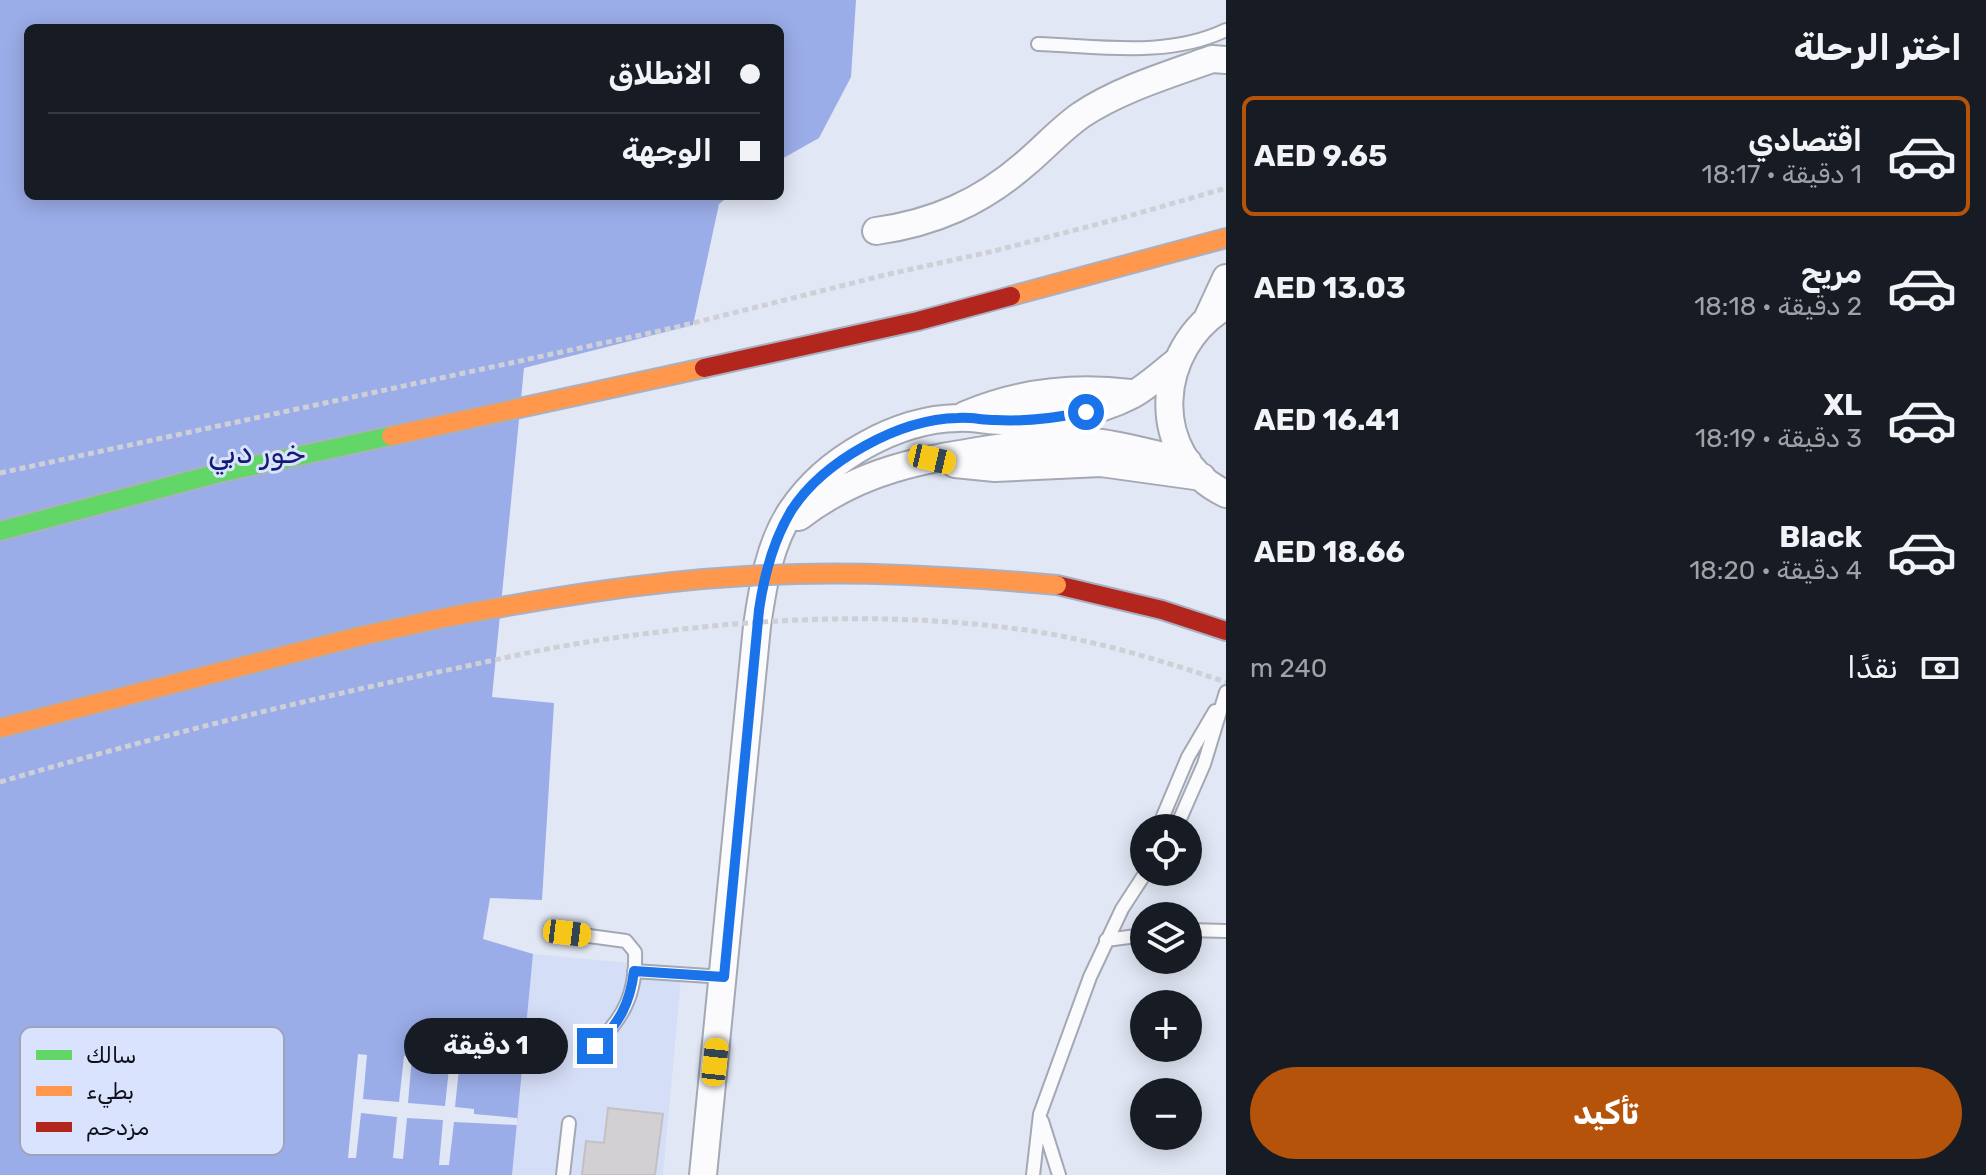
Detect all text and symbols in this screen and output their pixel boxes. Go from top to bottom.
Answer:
text: اختر الرحلة [1794,26,1962,69]
text: الانطلاق [608,56,712,92]
icon: car [1886,120,1958,192]
text: اقتصادي [1748,123,1862,159]
text: الوجهة [622,133,712,169]
text: AED 9.65 [1254,138,1388,174]
text: 1 دقيقة · 18:17 [1702,159,1862,190]
icon: car [1886,252,1958,324]
text: مريح [1801,255,1862,291]
text: AED 13.03 [1254,270,1406,306]
text: 2 دقيقة · 18:18 [1694,291,1862,322]
icon: car [1886,384,1958,456]
text: XL [1823,387,1862,423]
route start [1068,394,1104,430]
text: AED 16.41 [1254,402,1400,438]
text: 3 دقيقة · 18:19 [1695,423,1862,454]
water label: خور دبي [208,435,306,475]
car [906,442,958,476]
icon: car [1886,516,1958,588]
text: Black [1779,519,1862,555]
text: AED 18.66 [1254,534,1405,570]
text: 4 دقيقة · 18:20 [1689,555,1862,586]
icon: cash [1918,646,1962,690]
text: نقدًا [1847,650,1898,686]
text: 240 m [1250,653,1327,684]
map controls [1130,814,1202,1150]
button: locate [1130,814,1202,886]
button: layers [1130,902,1202,974]
car [542,918,592,948]
button: + [1130,990,1202,1062]
callout: 1 دقيقة [403,1018,567,1074]
legend [20,1027,284,1155]
route end [577,1028,613,1064]
text: 1 دقيقة [443,1030,529,1061]
car [701,1037,729,1087]
text: سالك [86,1042,137,1069]
button: تأكيد [1250,1067,1962,1159]
text: بطيء [86,1078,134,1108]
button: − [1130,1078,1202,1150]
text: مزدحم [86,1114,149,1142]

